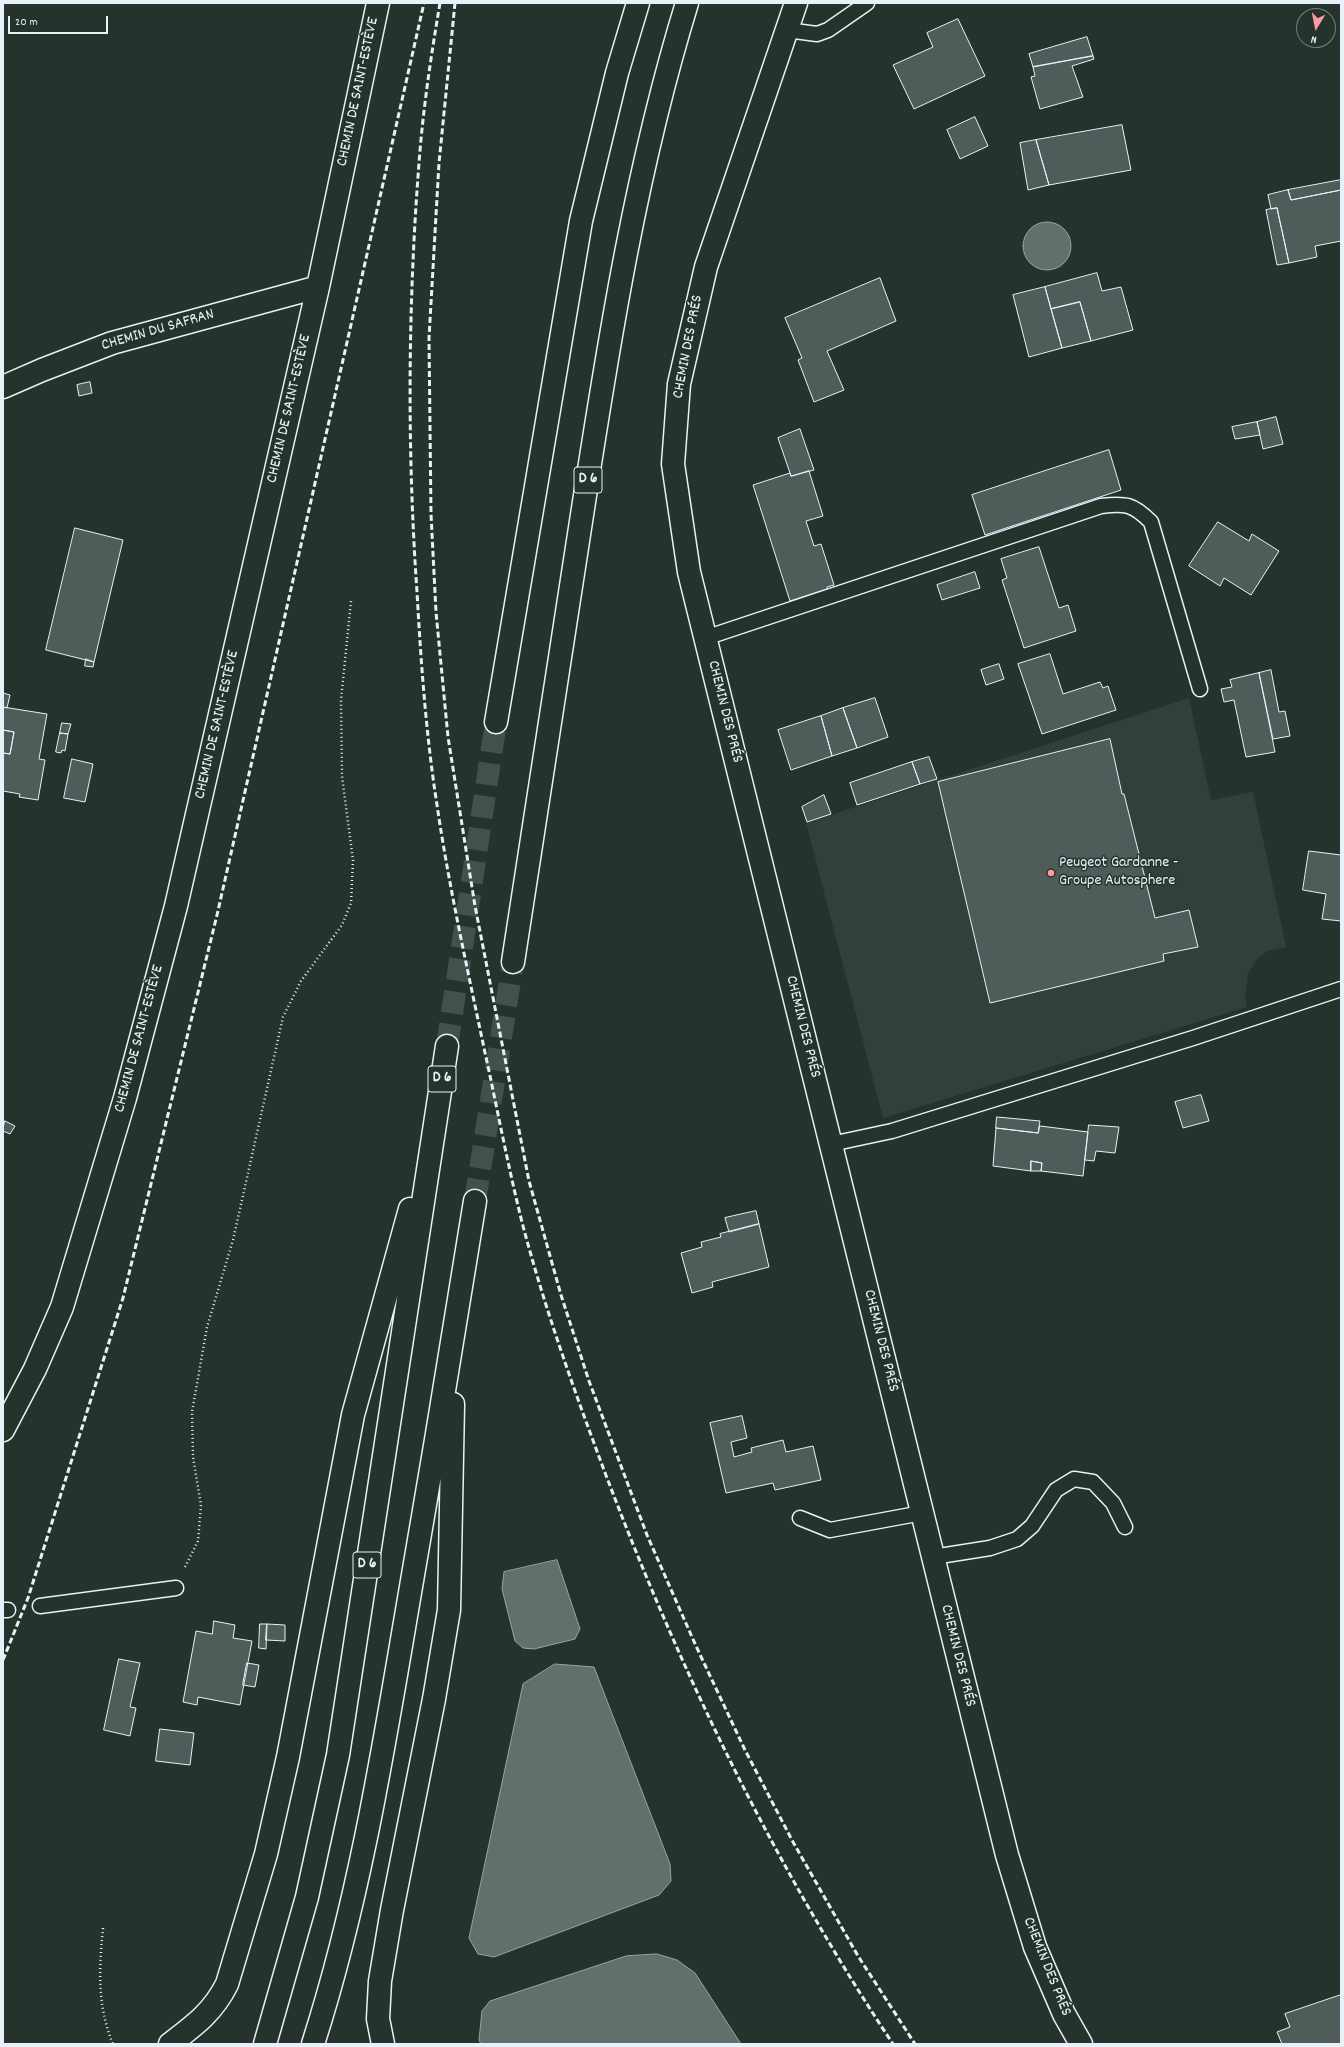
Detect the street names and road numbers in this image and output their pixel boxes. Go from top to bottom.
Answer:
street label: CHEMIN DE SAINT-ESTÈVE [334,16,384,168]
street label: CHEMIN DES PRÉS [670,294,708,400]
street label: CHEMIN DU SAFRAN [99,306,217,356]
street label: CHEMIN DE SAINT-ESTÈVE [264,333,316,485]
road number: D 6 [574,467,602,493]
street label: CHEMIN DE SAINT-ESTÈVE [192,649,244,801]
street label: CHEMIN DES PRÉS [702,659,746,765]
street label: CHEMIN DE SAINT-ESTÈVE [111,963,169,1115]
street label: CHEMIN DES PRÉS [780,974,824,1080]
road number: D 6 [428,1066,456,1092]
street label: CHEMIN DES PRÉS [858,1288,902,1394]
road number: D 6 [353,1552,381,1578]
street label: CHEMIN DES PRÉS [935,1603,979,1709]
street label: CHEMIN DES PRÉS [1017,1915,1075,2019]

